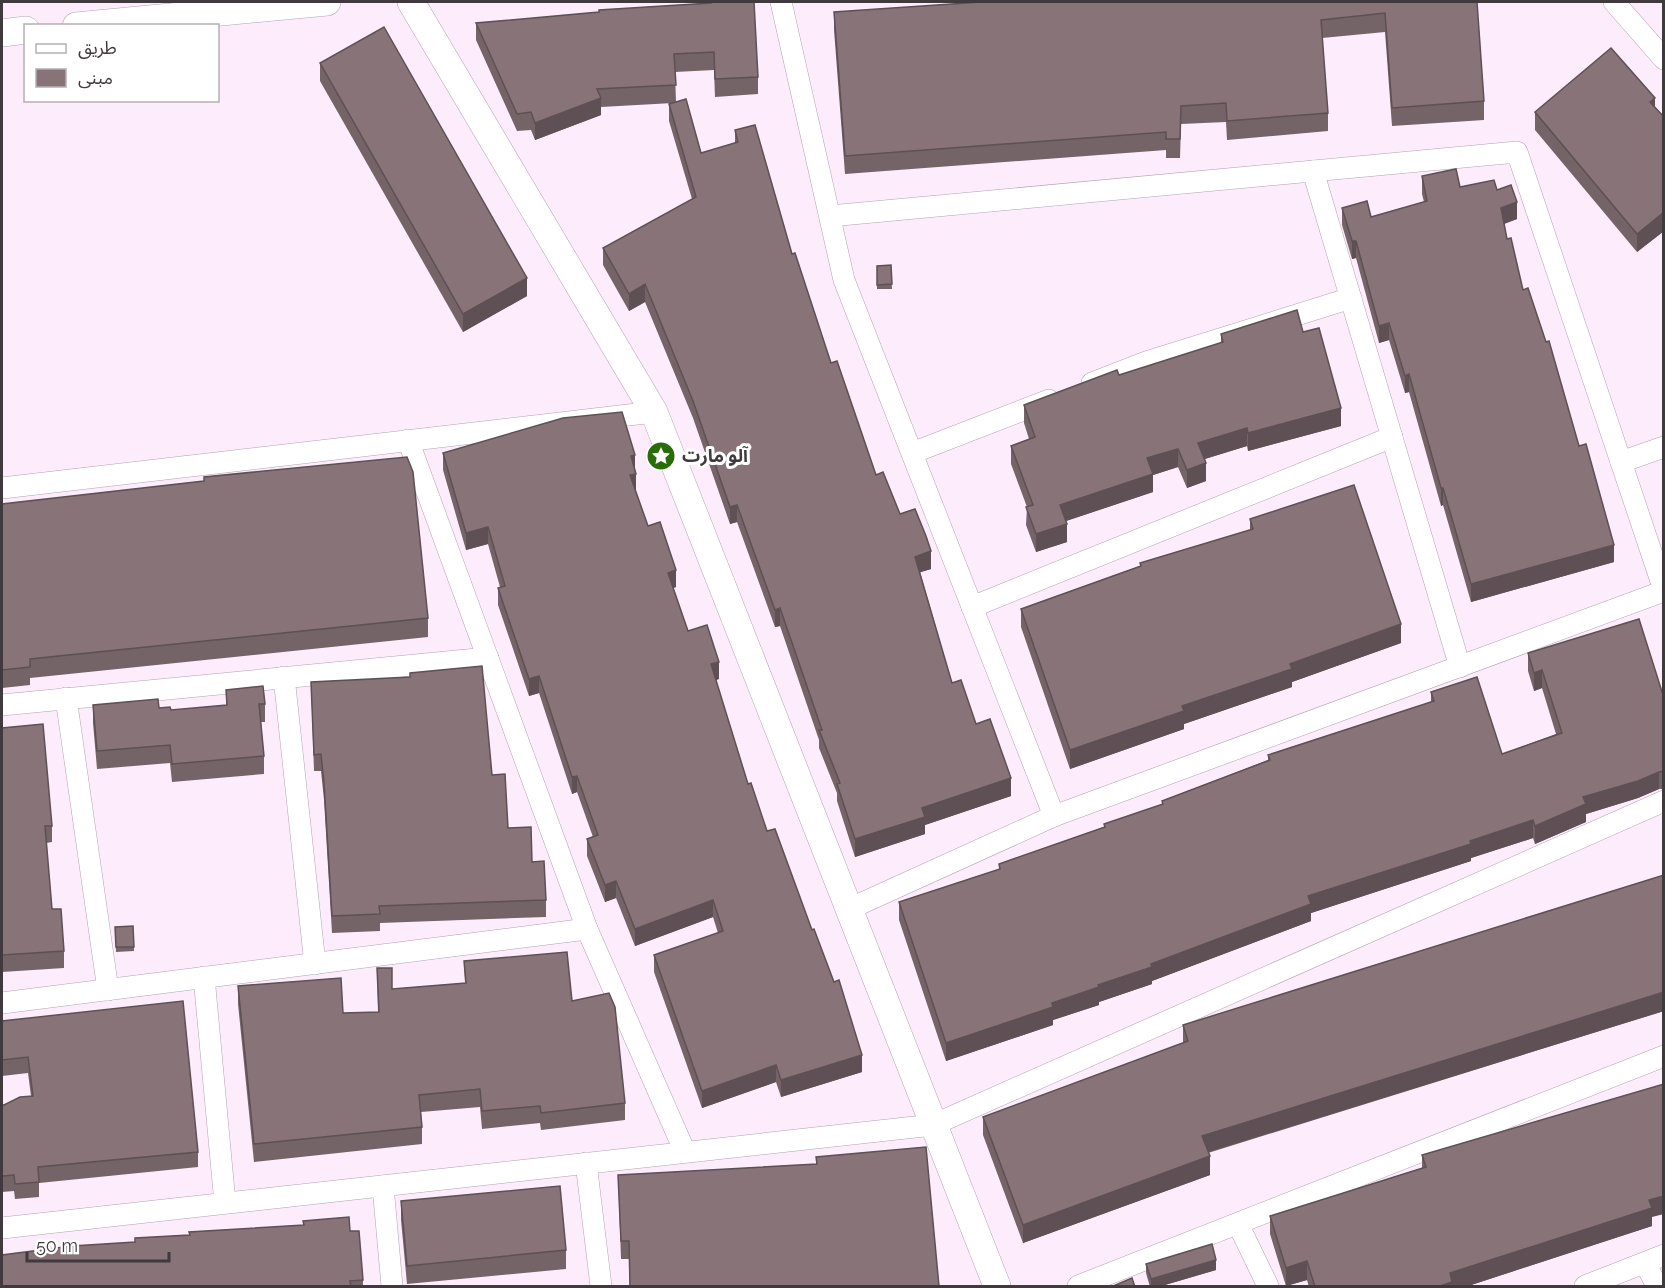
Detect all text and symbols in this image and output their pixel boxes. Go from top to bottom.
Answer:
legend [24,24,219,102]
text: طريق [78,37,117,59]
text: مبنى [78,67,113,89]
place icon: آلو مارت [645,440,677,472]
place label: آلو مارت [682,445,749,467]
scale bar [27,1225,170,1263]
text: 50 m [36,1235,78,1256]

